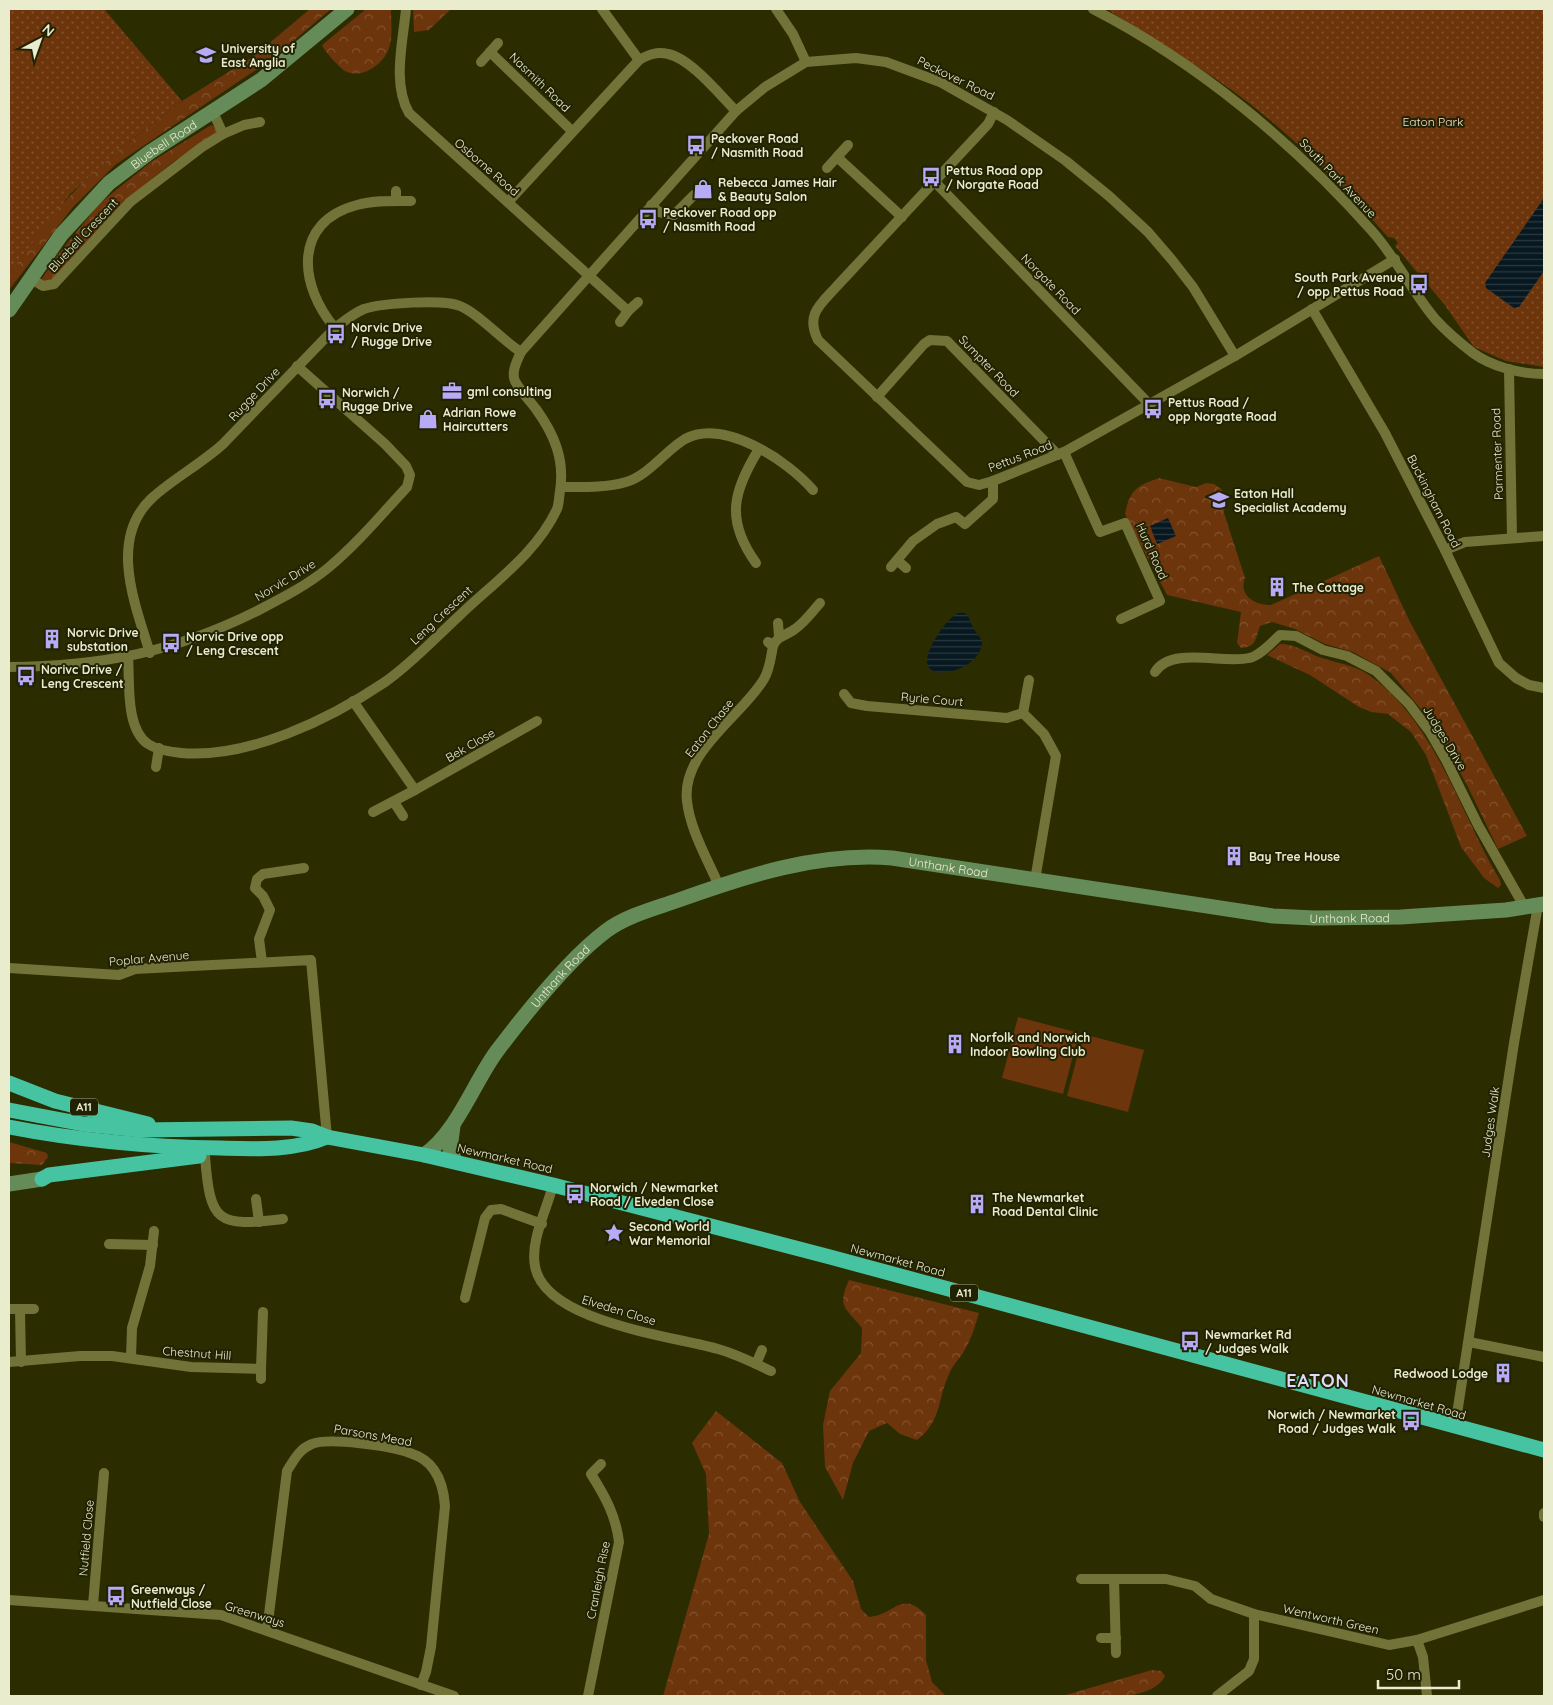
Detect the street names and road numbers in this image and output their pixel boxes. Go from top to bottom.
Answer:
street label: Nasmith Road [506,49,574,115]
street label: Peckover Road [915,53,997,103]
street label: Bluebell Road [127,116,199,172]
street label: Osborne Road [452,135,522,199]
street label: South Park Avenue [1296,135,1380,221]
street label: Bluebell Crescent [45,195,121,275]
street label: Norgate Road [1018,250,1084,318]
street label: Sumpter Road [956,332,1022,400]
street label: Rugge Drive [225,364,283,424]
street label: Parmenter Road [1488,408,1506,500]
street label: Pettus Road [986,437,1054,475]
street label: Buckingham Road [1404,452,1464,550]
street label: Hurd Road [1133,520,1171,582]
street label: Norvic Drive [252,556,318,604]
street label: Leng Crescent [407,582,475,648]
street label: Ryrie Court [900,689,964,709]
street label: Eaton Chase [682,696,737,760]
street label: Judges Drive [1420,703,1470,773]
street label: Bek Close [443,725,497,765]
street label: Unthank Road [908,853,989,880]
street label: Unthank Road [1309,910,1390,926]
street label: Unthank Road [527,941,593,1010]
street label: Poplar Avenue [108,947,190,969]
street label: Judges Walk [1478,1085,1502,1159]
road number: A11 [70,1098,98,1116]
street label: Newmarket Road [456,1140,554,1176]
street label: Newmarket Road [849,1240,947,1280]
road number: A11 [950,1285,978,1302]
street label: Elveden Close [580,1292,658,1328]
street label: Chestnut Hill [162,1343,232,1363]
street label: Newmarket Road [1370,1381,1468,1423]
street label: Parsons Mead [333,1421,413,1449]
street label: Nutfield Close [75,1499,97,1577]
street label: Cranleigh Rise [583,1540,613,1620]
street label: Greenways [223,1598,287,1630]
street label: Wentworth Green [1282,1601,1380,1637]

